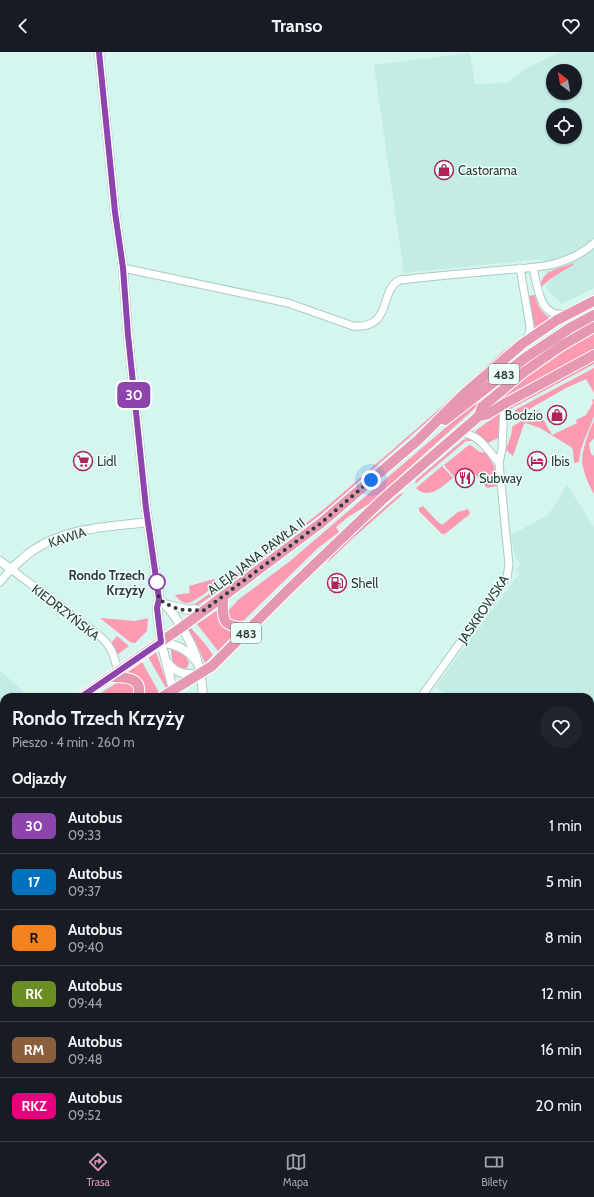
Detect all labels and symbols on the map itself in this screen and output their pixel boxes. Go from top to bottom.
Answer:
north arrow [546,64,582,100]
shop icon: Castorama [433,159,455,181]
place label: Castorama [458,162,518,178]
road number: 483 [489,364,519,384]
line badge: 30 [116,382,152,408]
shop icon: Bodzio [546,404,568,426]
place label: Bodzio [505,407,543,423]
supermarket icon: Lidl [72,450,94,472]
hotel icon: Ibis [526,450,548,472]
place label: Lidl [97,453,117,469]
place label: Ibis [551,453,570,469]
restaurant icon: Subway [454,467,476,489]
your location [361,470,381,490]
place label: Subway [479,470,523,486]
street label: ALEJA JANA PAWŁA II [204,514,308,598]
street label: KAWIA [46,523,88,551]
place label: Rondo Trzech Krzyży [69,567,145,598]
fuel station icon: Shell [326,572,348,594]
street label: JASKROWSKA [454,572,512,647]
marker: Rondo Trzech Krzyży [148,573,166,591]
place label: Shell [351,575,378,591]
street label: KIEDRZYŃSKA [29,580,104,643]
road number: 483 [231,623,261,643]

